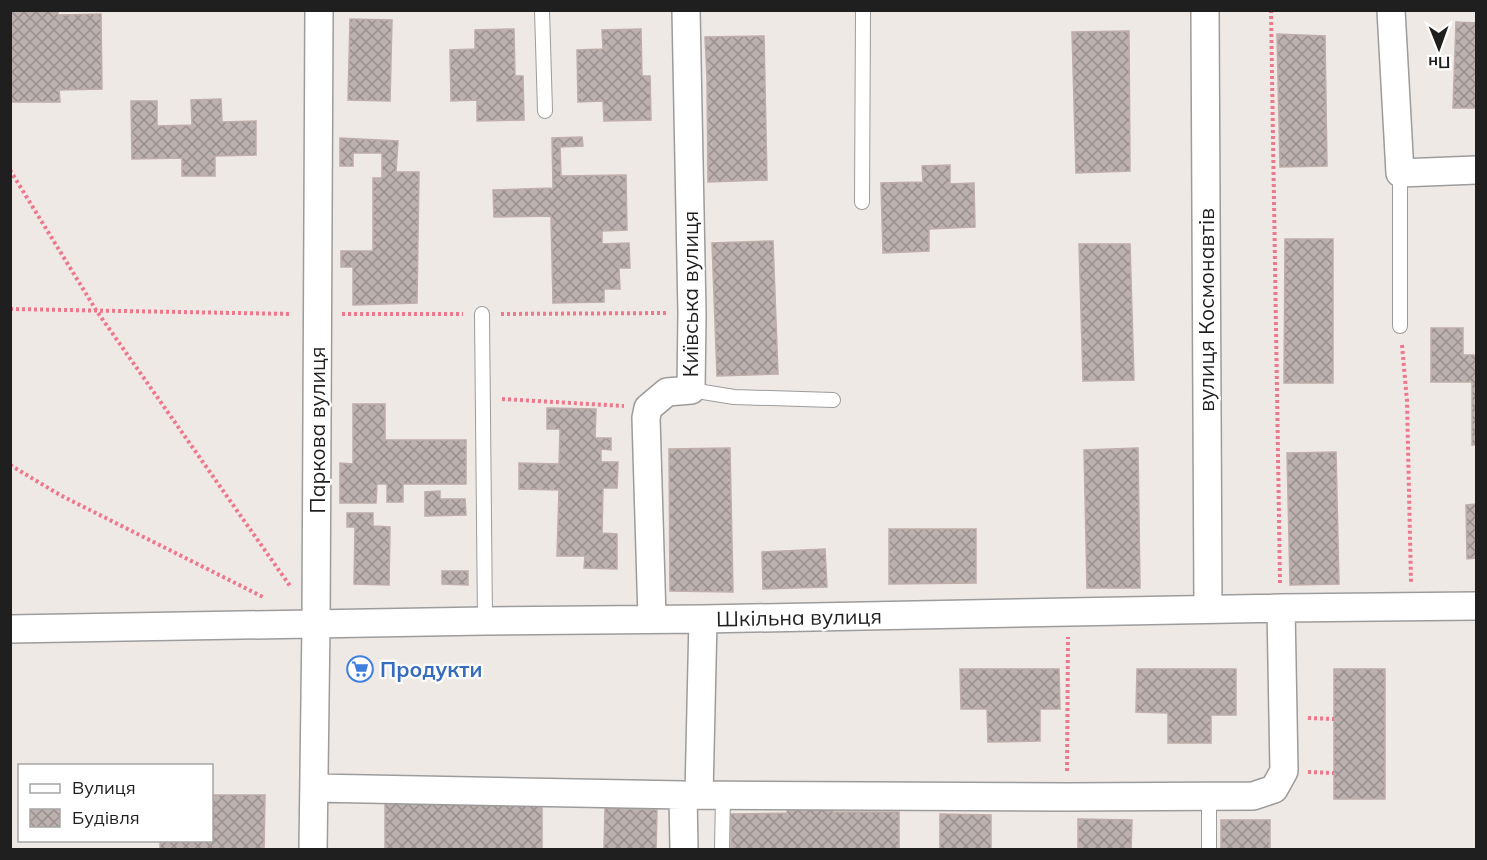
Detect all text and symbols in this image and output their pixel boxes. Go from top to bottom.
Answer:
north arrow [1409,18,1469,78]
text: Пн [1428,53,1451,73]
street label: вулиця Космонавтів [1193,208,1219,412]
street label: Київська вулиця [677,211,703,377]
street label: Паркова вулиця [304,347,330,513]
street label: Шкільна вулиця [716,603,882,631]
supermarket icon: Продукти [345,654,375,684]
place label: Продукти [380,656,482,682]
legend [18,764,213,842]
text: Вулиця [72,776,136,799]
text: Будівля [72,806,140,829]

